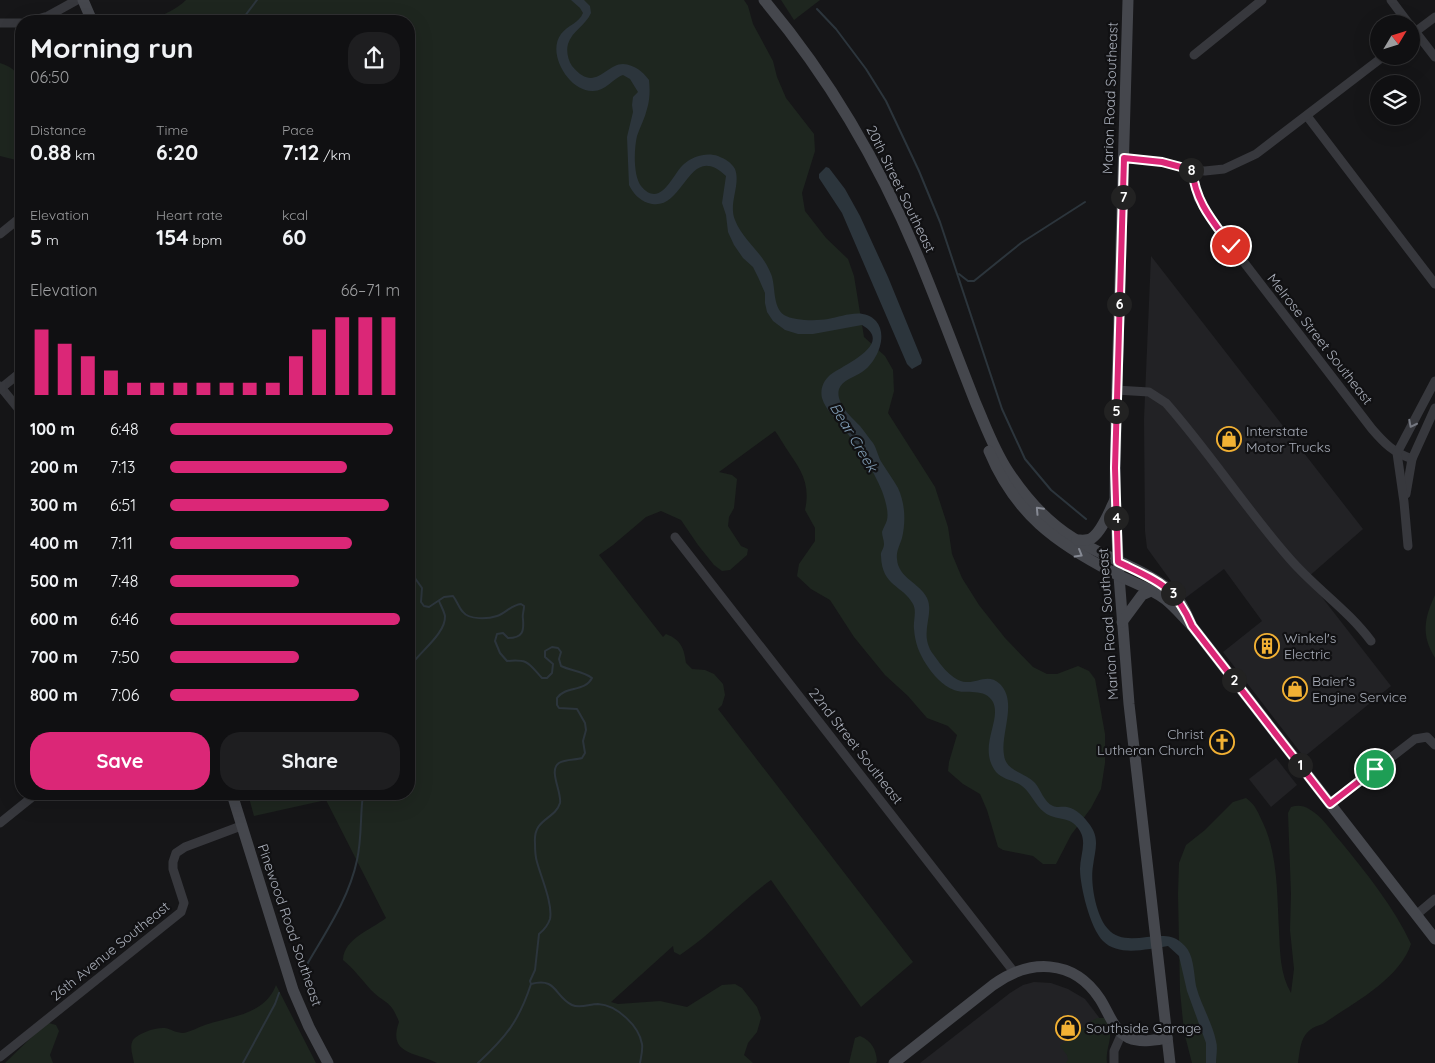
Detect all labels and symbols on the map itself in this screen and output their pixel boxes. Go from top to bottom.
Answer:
north arrow [1370,15,1420,65]
street label: Marion Road Southeast [1098,21,1122,174]
street label: 20th Street Southeast [862,122,940,256]
pin: 8 [1178,158,1204,182]
pin: 7 [1110,184,1136,210]
pin [1210,225,1252,267]
street label: Melrose Street Southeast [1263,270,1377,408]
pin: 6 [1106,292,1132,316]
pin: 5 [1104,398,1128,424]
water label: Bear Creek [826,399,883,477]
one-way arrow [1408,418,1418,427]
place label: Interstate Motor Trucks [1246,422,1331,456]
shop icon: Interstate Motor Trucks [1216,426,1242,452]
one-way arrow [1036,506,1045,515]
pin: 4 [1104,506,1128,530]
street label: Marion Road Southeast [1094,547,1122,701]
one-way arrow [1073,548,1082,558]
pin: 3 [1160,580,1186,606]
place label: Winkel's Electric [1284,629,1336,663]
building icon: Winkel's Electric [1254,633,1280,659]
pin: 2 [1222,668,1246,692]
place label: Baier's Engine Service [1312,672,1407,706]
shop icon: Baier's Engine Service [1282,676,1308,702]
street label: 22nd Street Southeast [805,684,907,808]
place label: Christ Lutheran Church [1097,725,1204,759]
church icon: Christ Lutheran Church [1209,729,1235,755]
pin [1354,748,1396,790]
pin: 1 [1288,752,1312,778]
street label: Pinewood Road Southeast [254,842,326,1009]
street label: 26th Avenue Southeast [47,897,173,1005]
shop icon: Southside Garage [1055,1015,1081,1041]
place label: Southside Garage [1086,1019,1201,1037]

